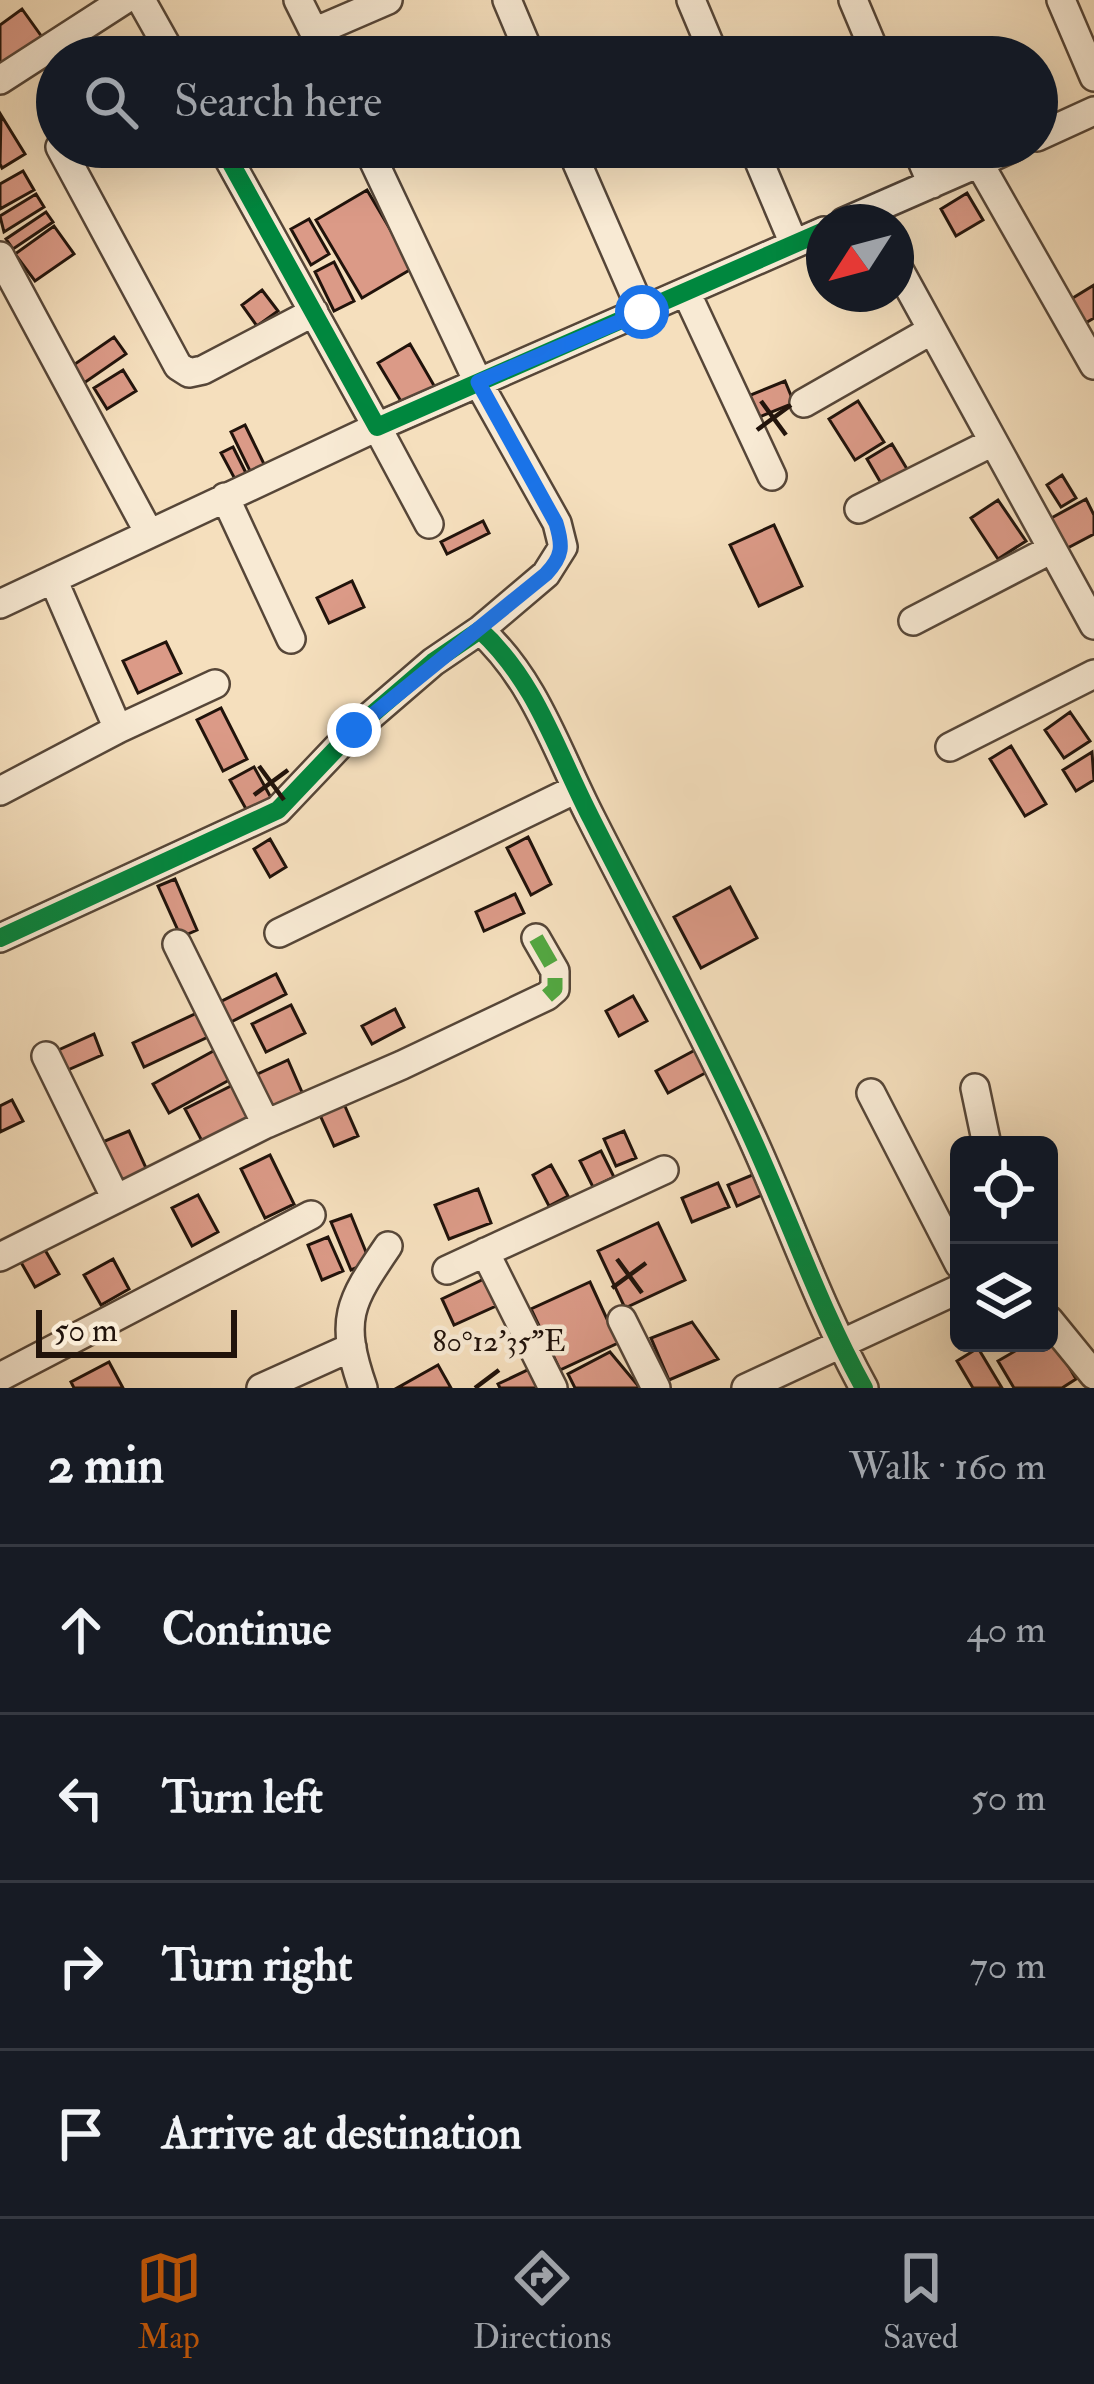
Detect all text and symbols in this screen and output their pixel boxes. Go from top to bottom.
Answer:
search box [36,36,1058,168]
icon: search [78,69,144,135]
text: Search here [174,74,382,130]
north arrow [806,204,914,312]
route start [615,285,669,339]
route end [327,703,381,757]
map controls [950,1136,1058,1352]
button: locate [950,1136,1058,1244]
button: layers [950,1244,1058,1352]
scale bar [36,1304,237,1357]
text: 50 m [54,1310,118,1351]
text: 80°12'35"E [432,1323,566,1360]
text: 2 min [48,1434,164,1498]
text: Walk · 160 m [849,1442,1046,1491]
icon: ahead [48,1597,114,1663]
text: Continue [162,1602,331,1658]
text: 40 m [967,1605,1046,1654]
icon: left [48,1765,114,1831]
text: Turn left [162,1770,323,1826]
text: 50 m [971,1773,1046,1822]
icon: right [48,1933,114,1999]
text: Turn right [162,1938,352,1994]
text: 70 m [970,1941,1046,1990]
icon: arrive [48,2101,114,2167]
text: Arrive at destination [162,2106,522,2162]
tab: Map [136,2245,202,2358]
tab: Directions [473,2245,612,2358]
tab: Saved [883,2245,958,2358]

